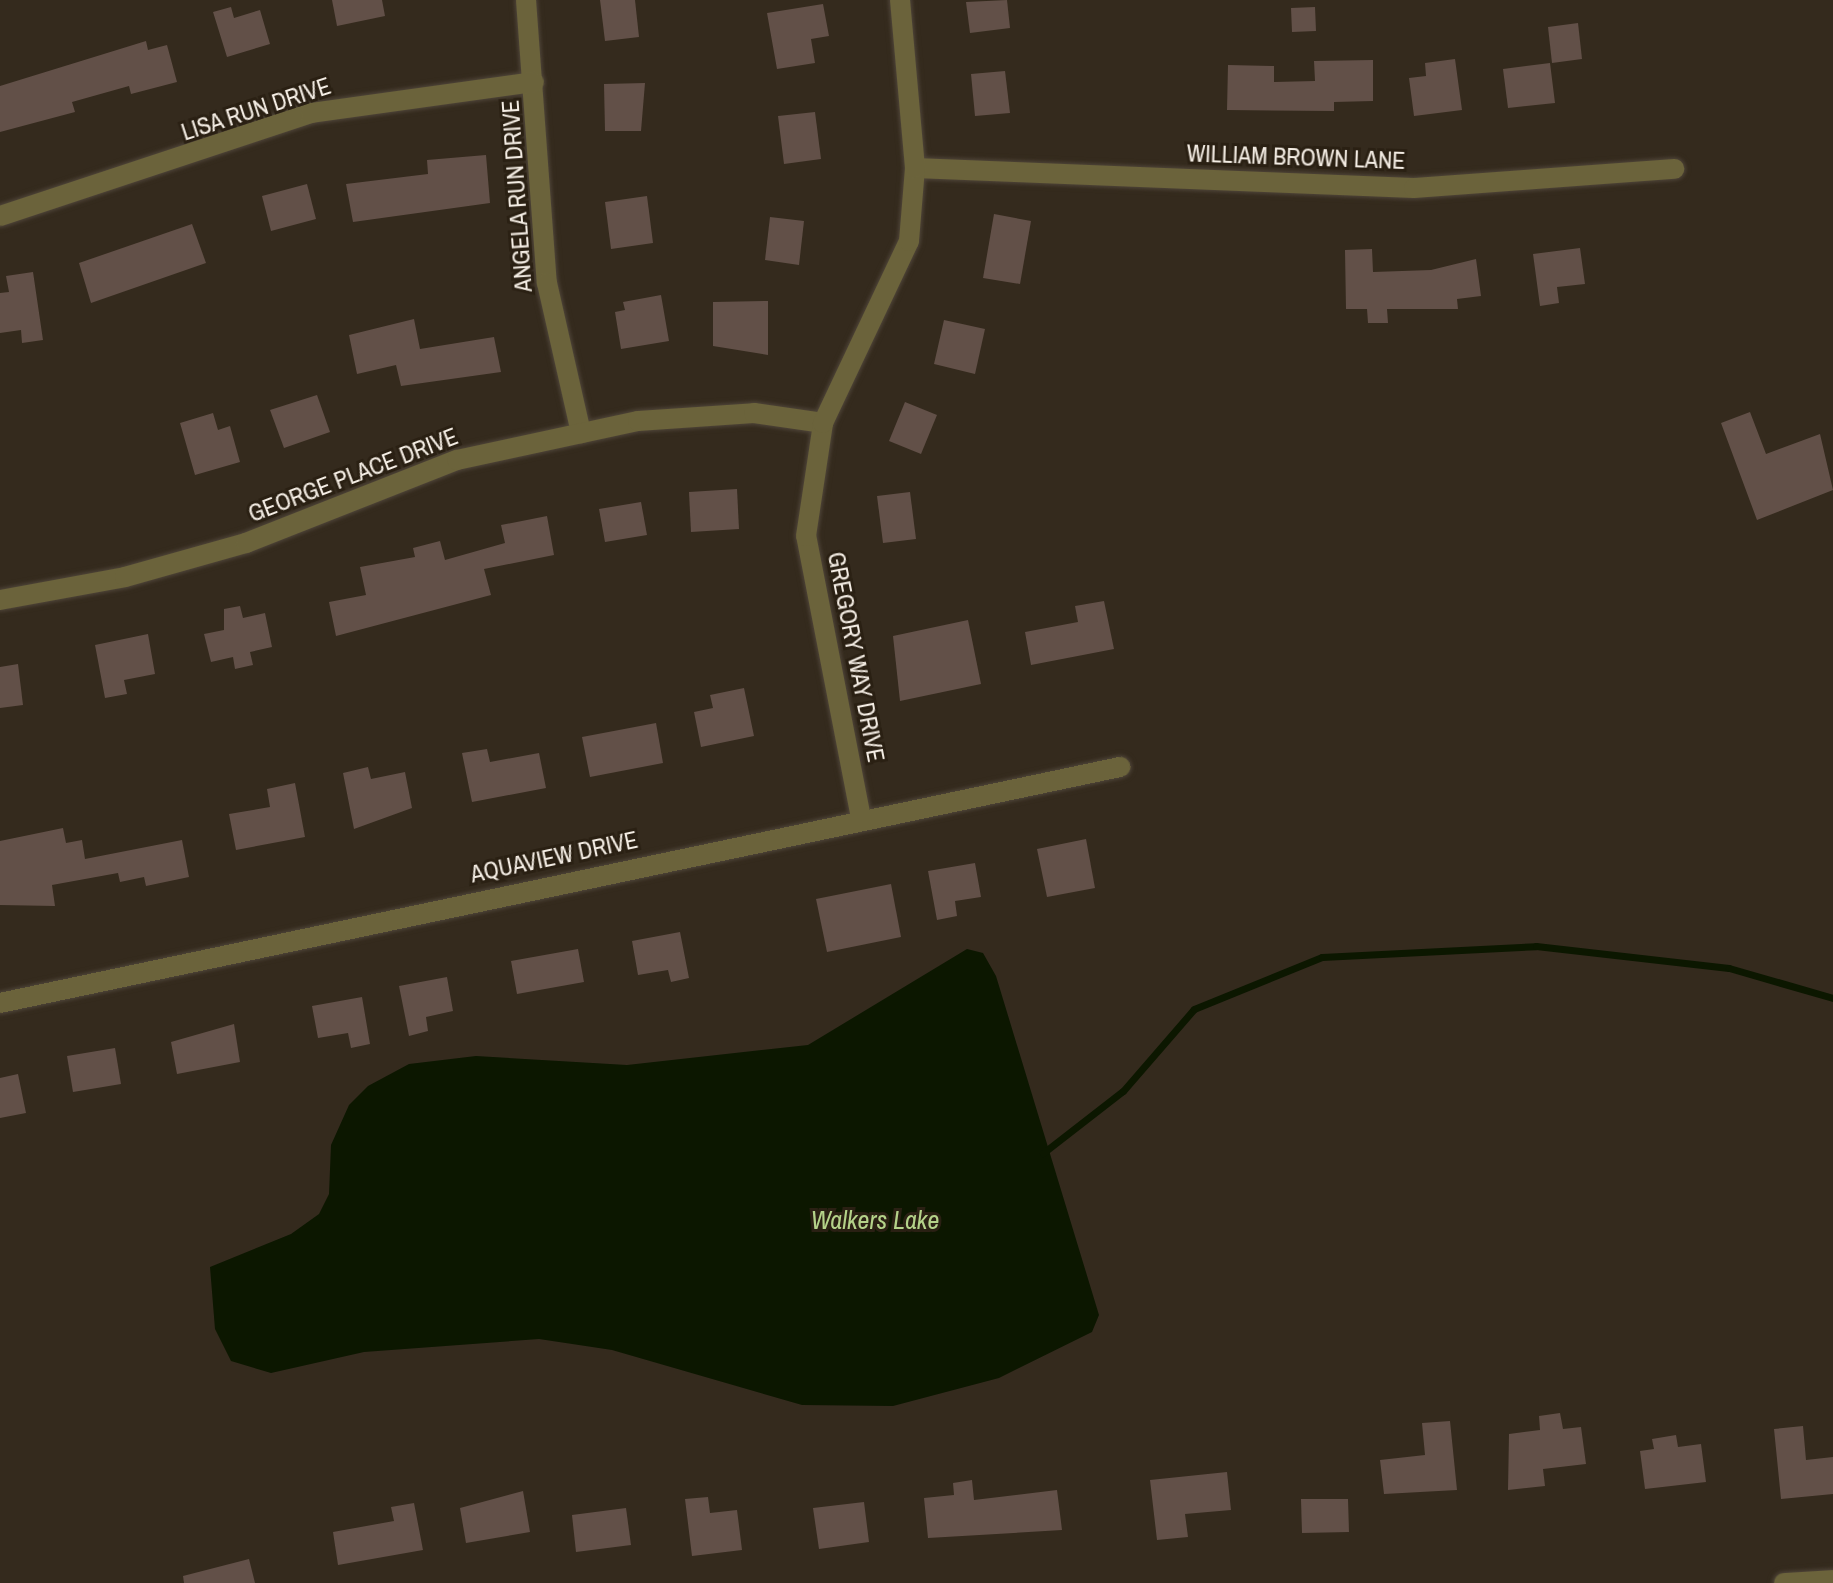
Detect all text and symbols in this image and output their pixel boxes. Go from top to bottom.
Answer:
street label: LISA RUN DRIVE [177,71,335,147]
street label: ANGELA RUN DRIVE [496,98,538,294]
street label: WILLIAM BROWN LANE [1186,139,1406,175]
street label: GEORGE PLACE DRIVE [244,422,462,528]
street label: GREGORY WAY DRIVE [821,549,891,765]
street label: AQUAVIEW DRIVE [468,825,640,889]
water label: Walkers Lake [811,1204,939,1236]

